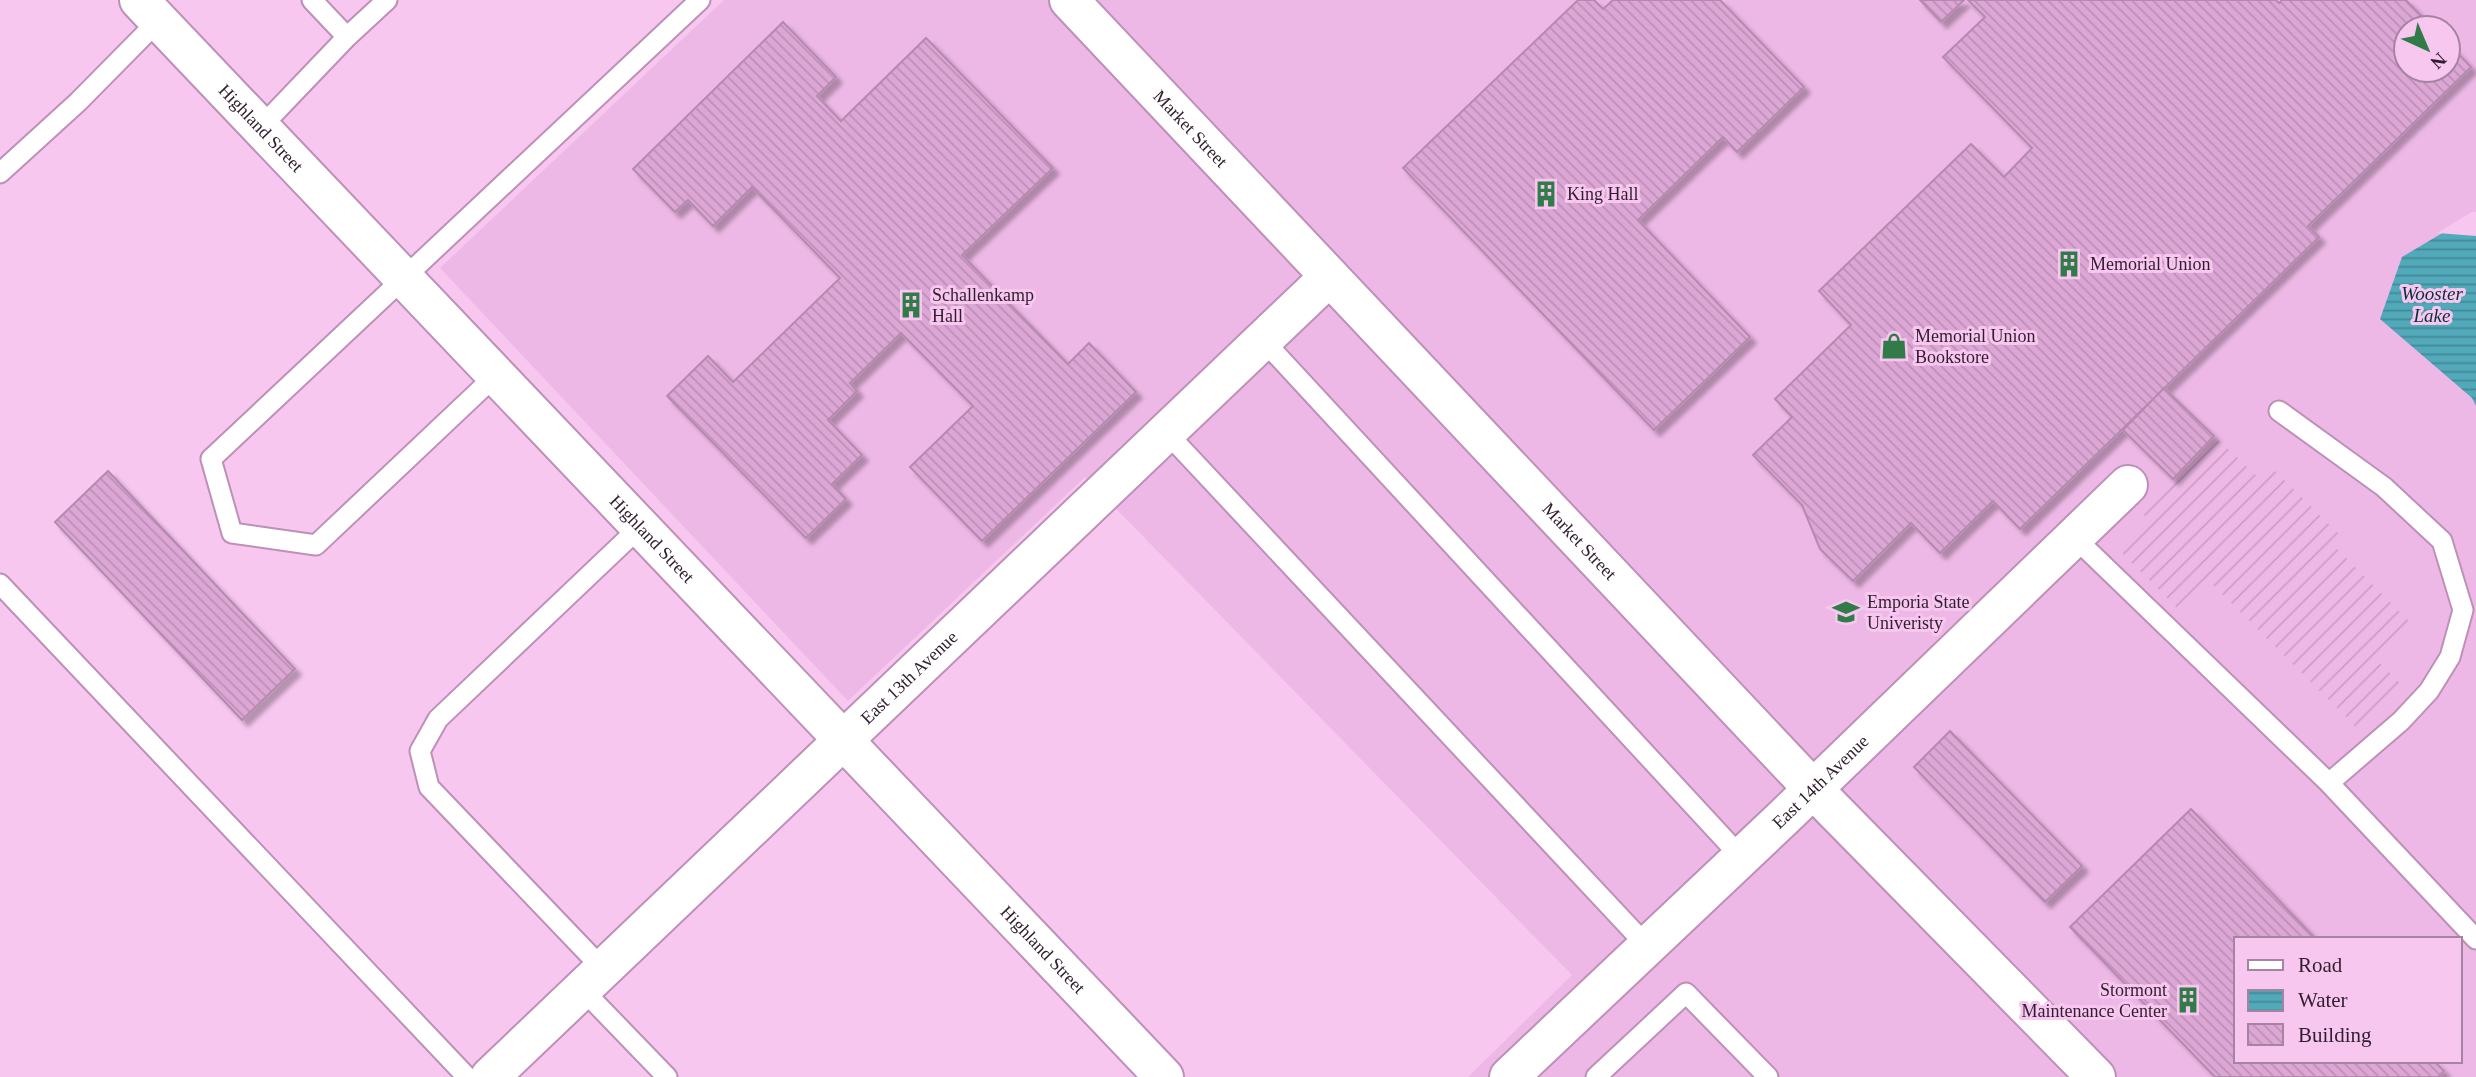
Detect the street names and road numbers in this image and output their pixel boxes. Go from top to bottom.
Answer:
street label: Highland Street [215,80,307,176]
street label: Market Street [1149,86,1232,171]
street label: Highland Street [606,491,698,587]
street label: Market Street [1538,499,1621,584]
street label: East 13th Avenue [857,627,961,728]
street label: East 14th Avenue [1768,731,1873,833]
street label: Highland Street [996,902,1089,998]

